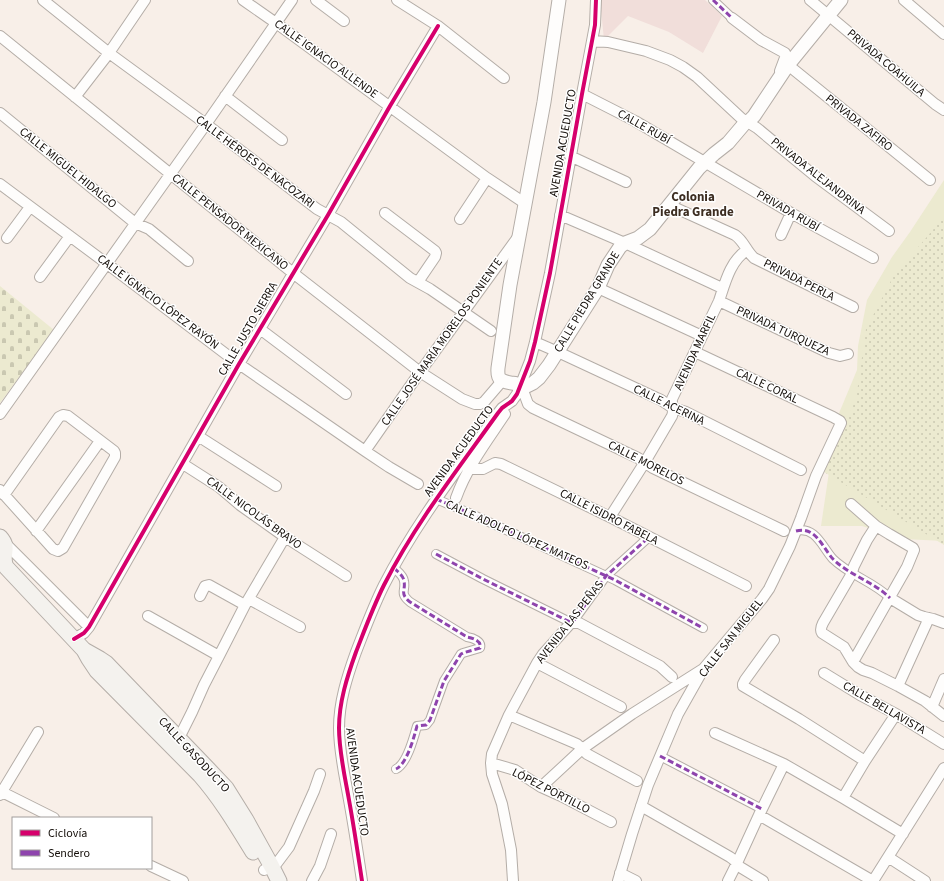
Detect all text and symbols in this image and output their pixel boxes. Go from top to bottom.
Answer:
street label: CALLE IGNACIO ALLENDE [271,15,381,103]
street label: PRIVADA COAHUILA [843,25,929,101]
street label: AVENIDA ACUEDUCTO [545,88,581,198]
street label: PRIVADA ZAFIRO [822,91,896,156]
street label: CALLE RUBÍ [614,105,674,149]
street label: CALLE HÉROES DE NACOZARI [192,112,318,212]
street label: CALLE MIGUEL HIDALGO [16,123,120,213]
street label: PRIVADA ALEJANDRINA [767,134,869,219]
street label: CALLE PENSADOR MEXICANO [168,170,292,274]
street label: PRIVADA RUBÍ [753,186,823,236]
district label: Colonia Piedra Grande [652,188,734,221]
street label: CALLE PIEDRA GRANDE [550,248,624,356]
street label: CALLE IGNACIO LÓPEZ RAYÓN [93,250,223,354]
street label: CALLE JOSÉ MARÍA MORELOS PONIENTE [377,255,507,429]
street label: PRIVADA PERLA [760,255,838,305]
street label: CALLE JUSTO SIERRA [214,279,282,379]
street label: PRIVADA TURQUEZA [733,302,833,360]
street label: AVENIDA MARFIL [670,311,720,393]
street label: CALLE CORAL [733,364,801,408]
street label: CALLE ACERINA [630,380,708,430]
street label: AVENIDA ACUEDUCTO [420,402,498,500]
street label: CALLE MORELOS [605,436,687,490]
street label: CALLE NICOLÁS BRAVO [203,472,305,554]
street label: CALLE ISIDRO FABELA [557,485,662,549]
street label: CALLE ADOLFO LÓPEZ MATEOS [443,496,591,574]
street label: AVENIDA LAS PEÑAS [532,577,608,667]
street label: CALLE SAN MIGUEL [695,595,767,681]
street label: CALLE BELLAVISTA [839,677,929,739]
street label: CALLE GASODUCTO [154,713,234,797]
street label: AVENIDA ACUEDUCTO [341,727,373,837]
street label: LÓPEZ PORTILLO [509,764,593,818]
legend [12,817,152,869]
text: Ciclovía [48,825,87,842]
text: Sendero [48,845,90,862]

